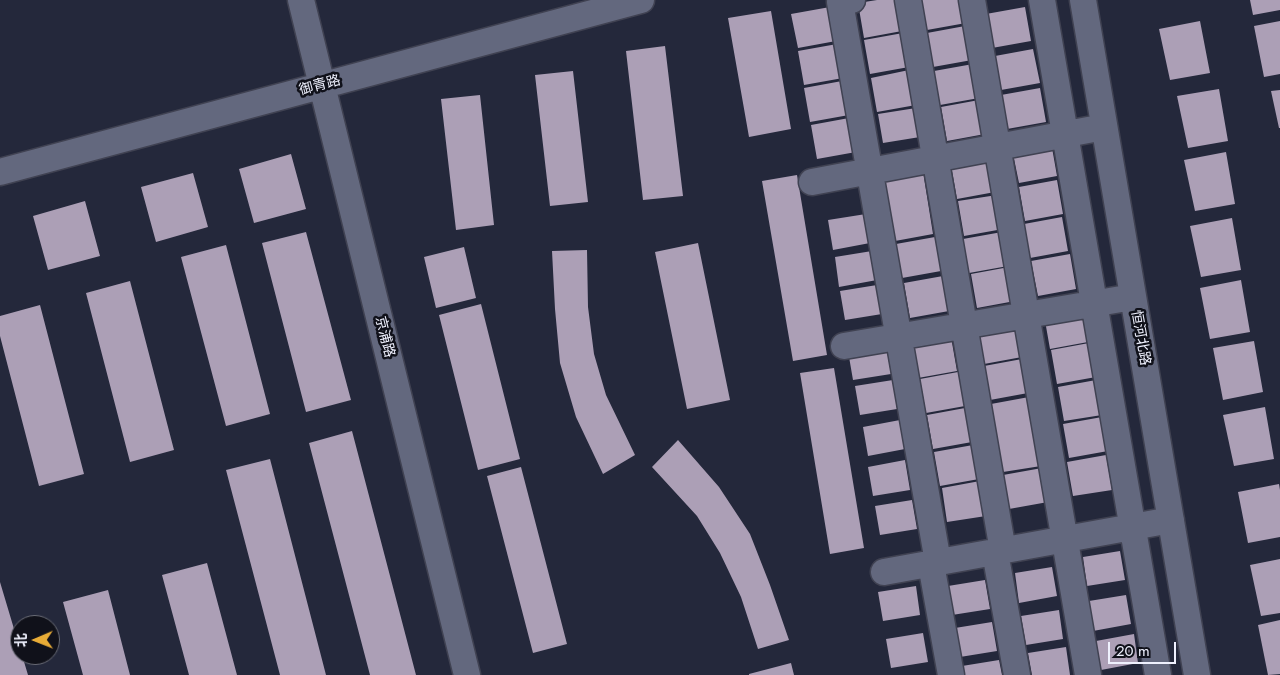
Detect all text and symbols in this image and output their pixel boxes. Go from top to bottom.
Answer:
street label: 御青路 [298,72,342,100]
street label: 恒河北路 [1127,309,1153,367]
street label: 京浦路 [371,315,397,359]
north arrow [10,615,60,665]
scale bar [1110,632,1178,664]
text: 北 [11,633,31,647]
text: 20 m [1116,640,1150,662]

